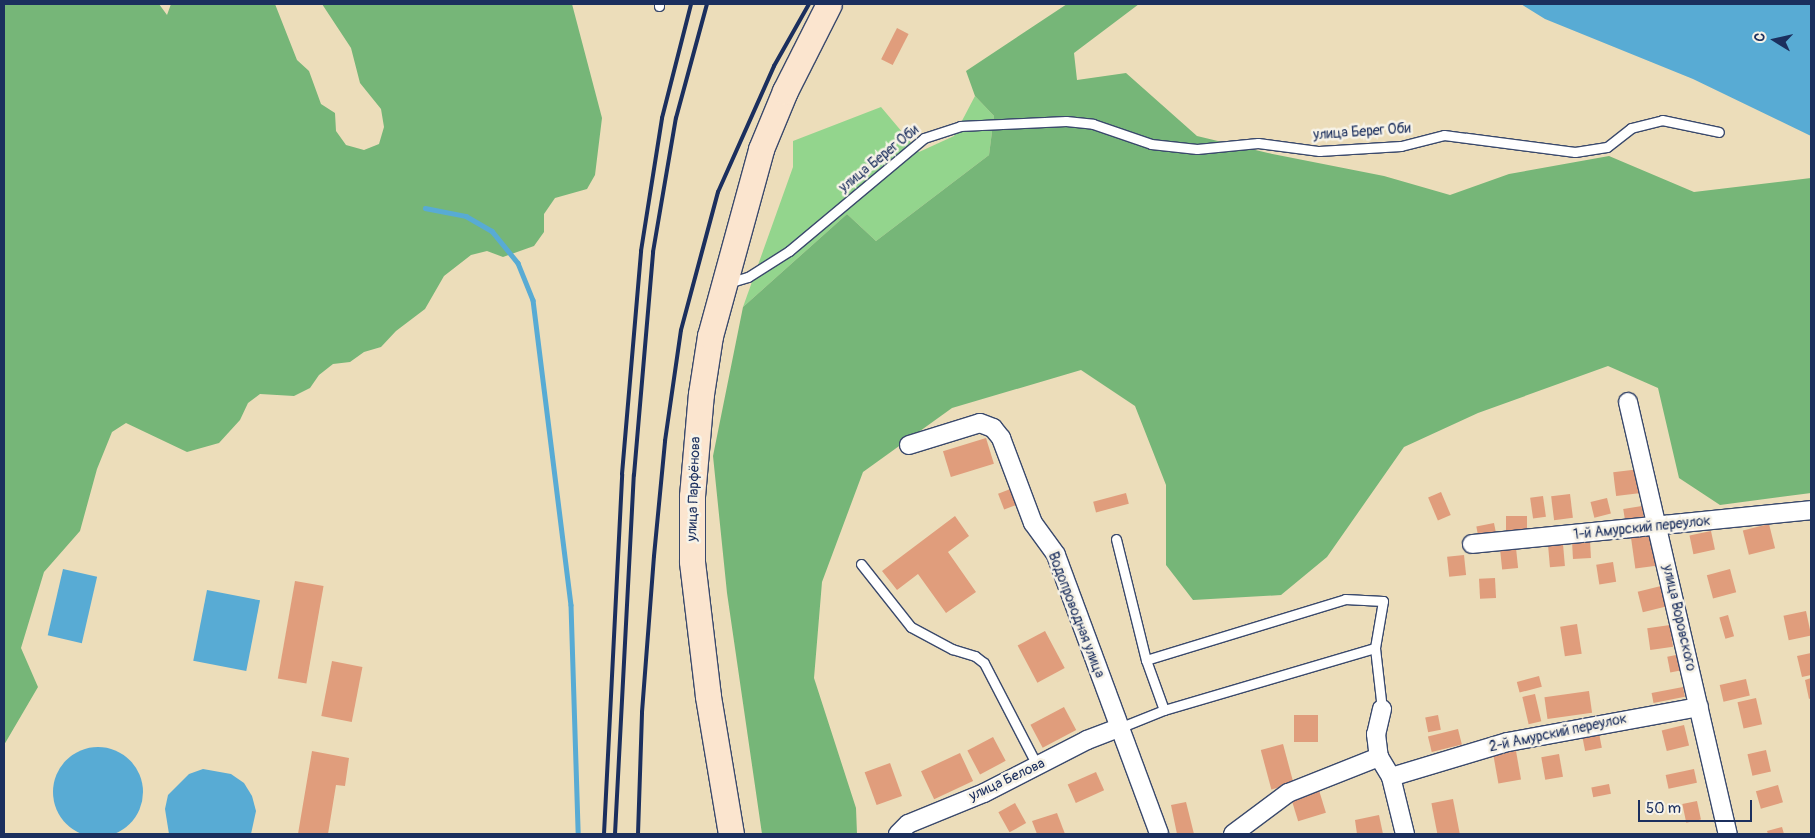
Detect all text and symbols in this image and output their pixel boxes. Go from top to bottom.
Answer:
north arrow [1750,15,1800,65]
text: С [1751,32,1769,43]
street label: улица Берег Оби [1313,120,1411,144]
street label: улица Берег Оби [836,122,922,196]
street label: улица Парфёнова [684,436,704,542]
street label: 1-й Амурский переулок [1572,512,1712,544]
street label: Водопроводная улица [1044,550,1108,680]
street label: улица Воровского [1659,563,1699,673]
street label: 2-й Амурский переулок [1488,710,1628,756]
street label: улица Белова [967,755,1047,805]
scale bar [1640,790,1754,822]
text: 50 m [1646,799,1681,818]

